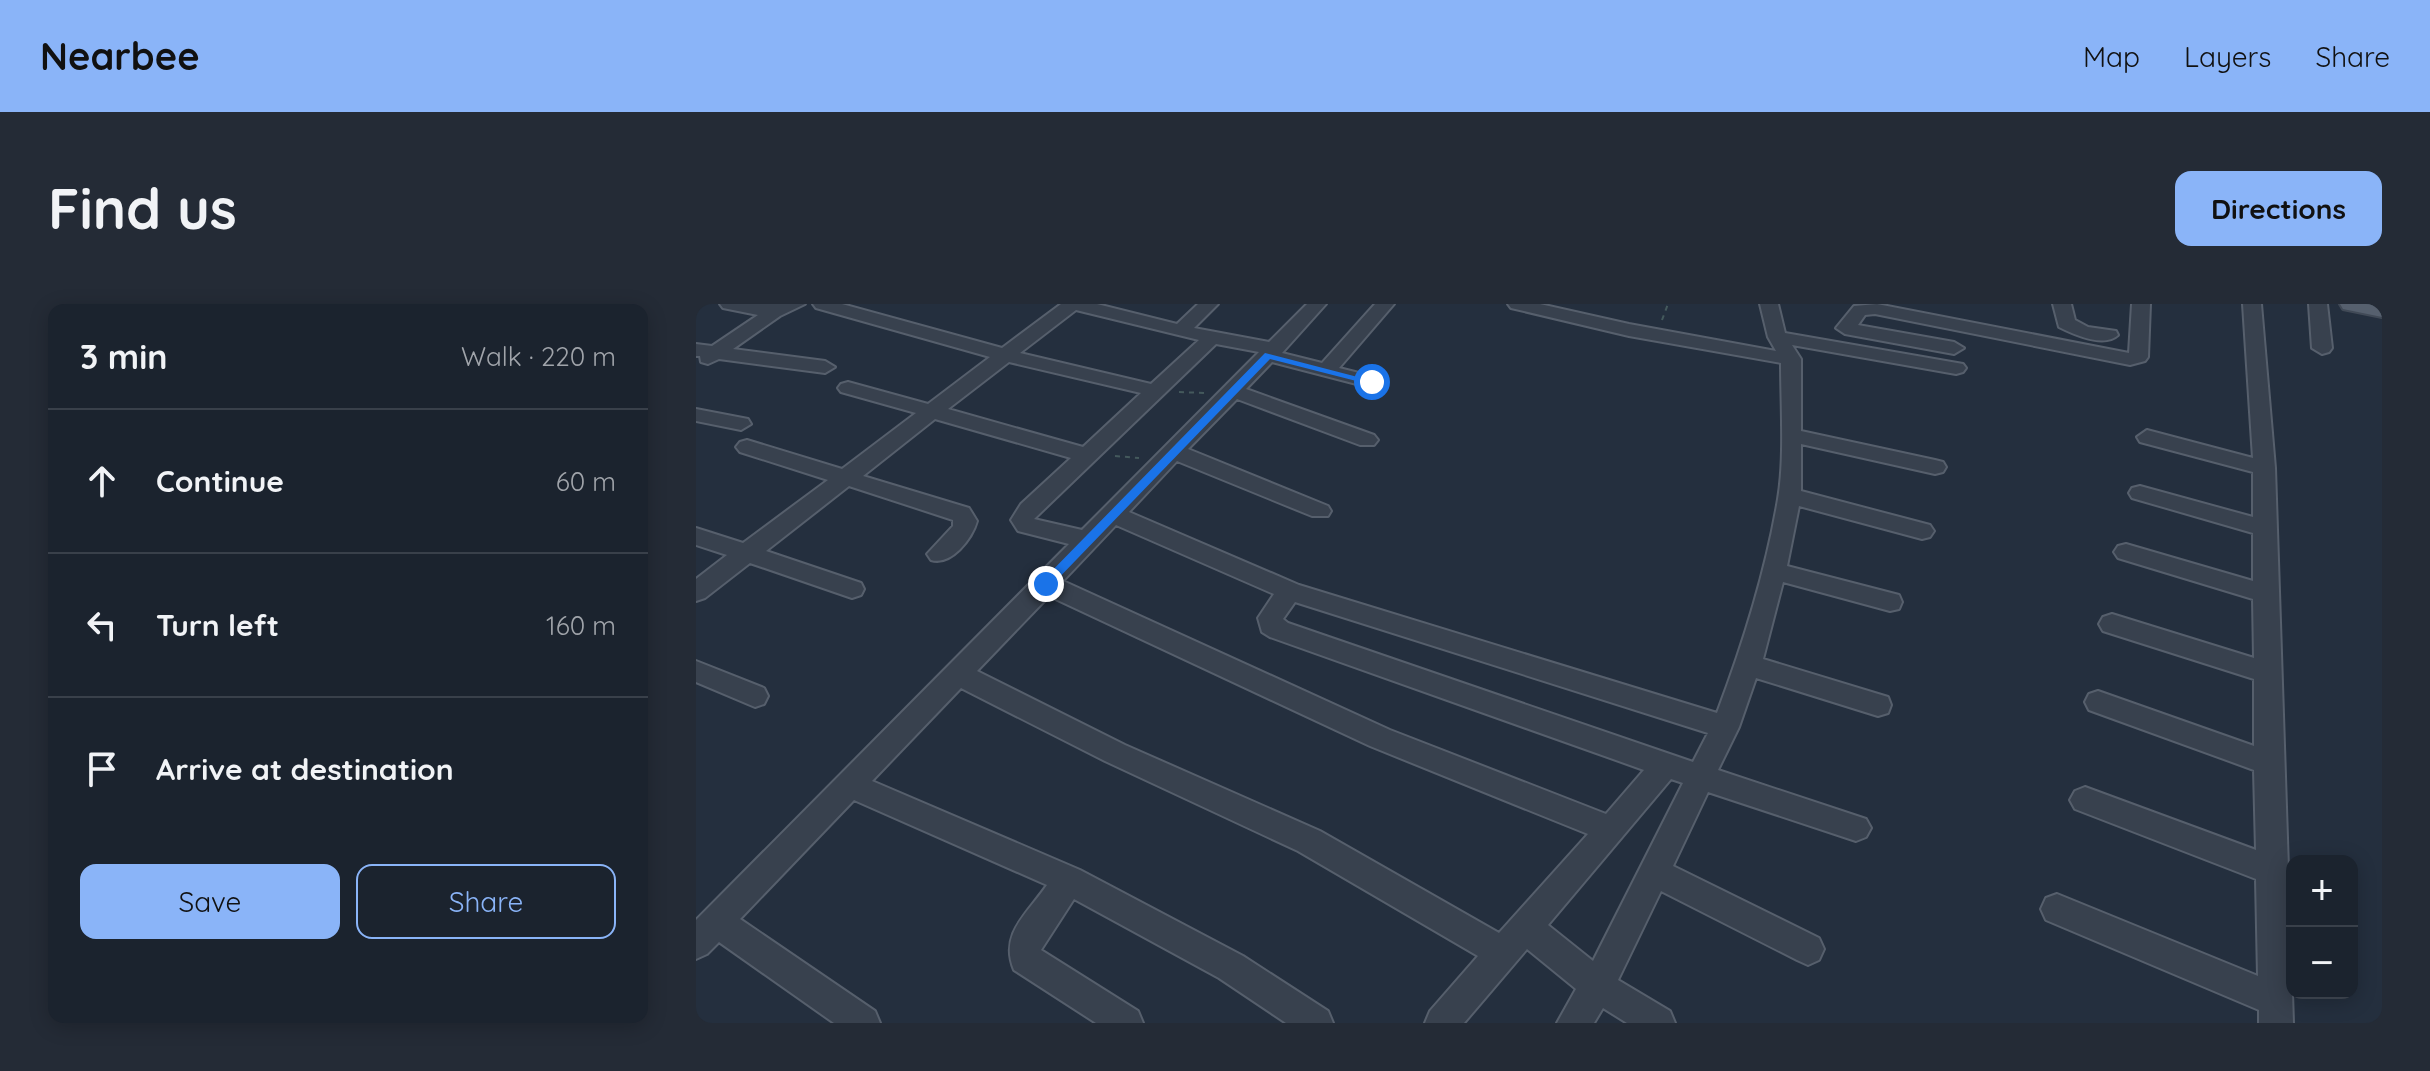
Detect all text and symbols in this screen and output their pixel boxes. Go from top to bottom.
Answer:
text: Nearbee [40,32,200,80]
text: Map [2083,39,2140,74]
text: Layers [2184,39,2271,74]
text: Share [2315,39,2390,74]
button: Directions [2175,171,2382,246]
text: Find us [48,173,237,243]
text: 3 min [80,335,167,378]
text: Walk · 220 m [461,340,616,373]
route start [1354,364,1390,400]
icon: ahead [80,459,124,503]
text: Continue [156,462,284,500]
text: 60 m [556,465,616,498]
route end [1028,566,1064,602]
icon: left [80,603,124,647]
text: Turn left [156,606,279,644]
text: 160 m [546,609,616,642]
icon: arrive [80,747,124,791]
text: Arrive at destination [156,750,454,788]
map controls [2286,855,2358,999]
button: + [2286,855,2358,927]
button: Save [80,864,340,939]
button: Share [356,864,616,939]
button: − [2286,927,2358,999]

